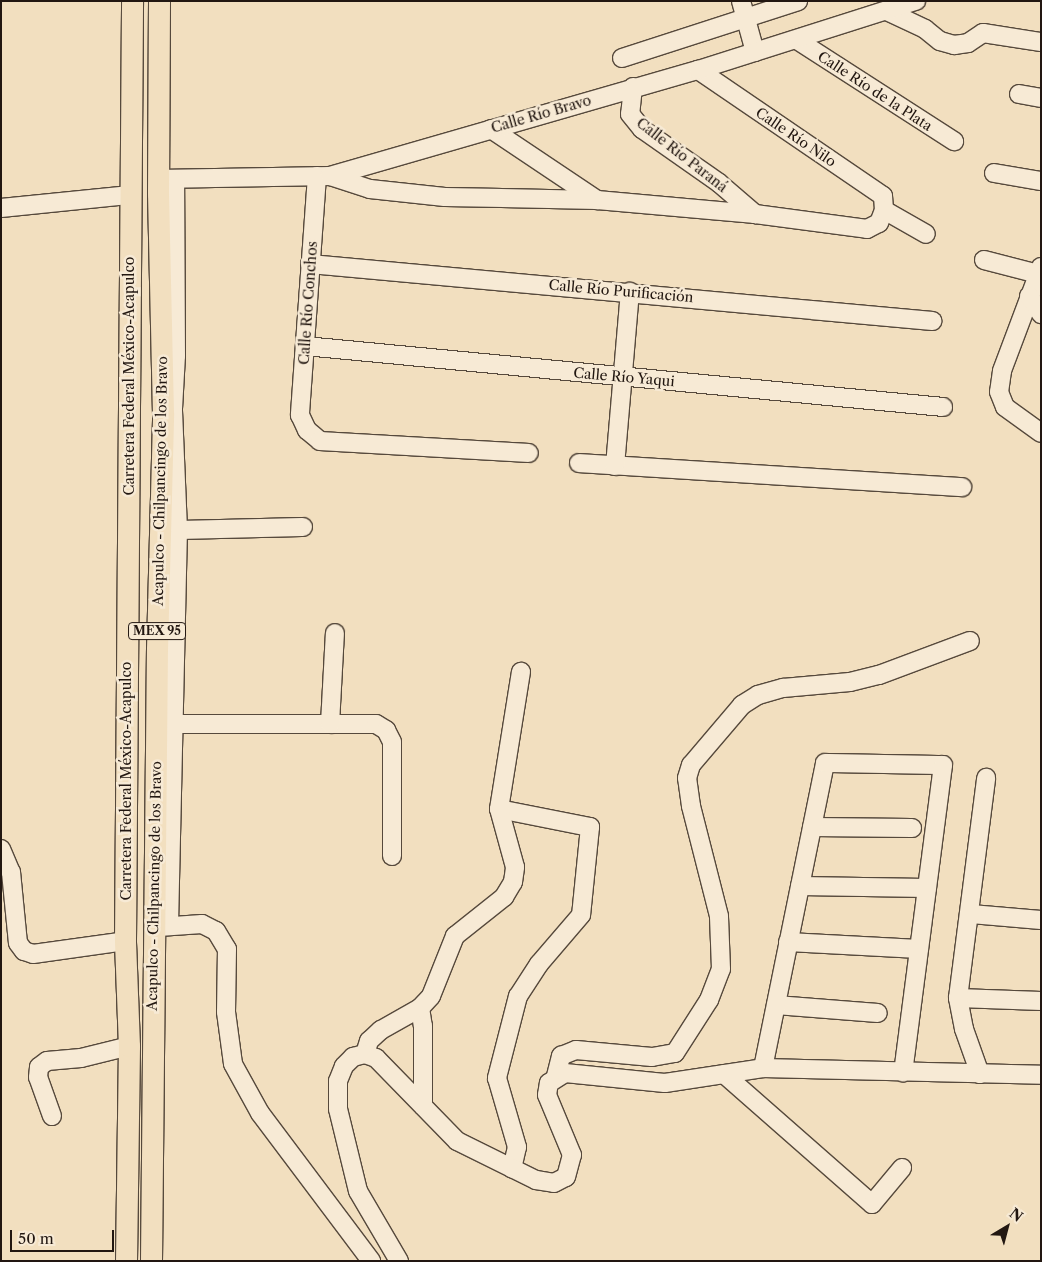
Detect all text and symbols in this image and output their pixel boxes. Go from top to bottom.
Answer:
street label: Calle Río de la Plata [814,48,936,134]
street label: Calle Río Bravo [489,92,593,136]
street label: Calle Río Nilo [753,104,839,170]
street label: Calle Río Paraná [633,114,731,196]
street label: Calle Río Conchos [295,241,321,365]
street label: Carretera Federal México-Acapulco [121,257,137,495]
street label: Calle Río Purificación [548,276,694,306]
street label: Acapulco - Chilpancingo de los Bravo [149,356,171,606]
street label: Calle Río Yaqui [572,364,676,390]
road number: MEX 95 [127,622,187,640]
street label: Carretera Federal México-Acapulco [118,662,134,900]
street label: Acapulco - Chilpancingo de los Bravo [143,761,165,1011]
north arrow [982,1202,1032,1252]
text: N [1006,1204,1026,1226]
scale bar [12,1220,116,1252]
text: 50 m [18,1229,54,1248]

